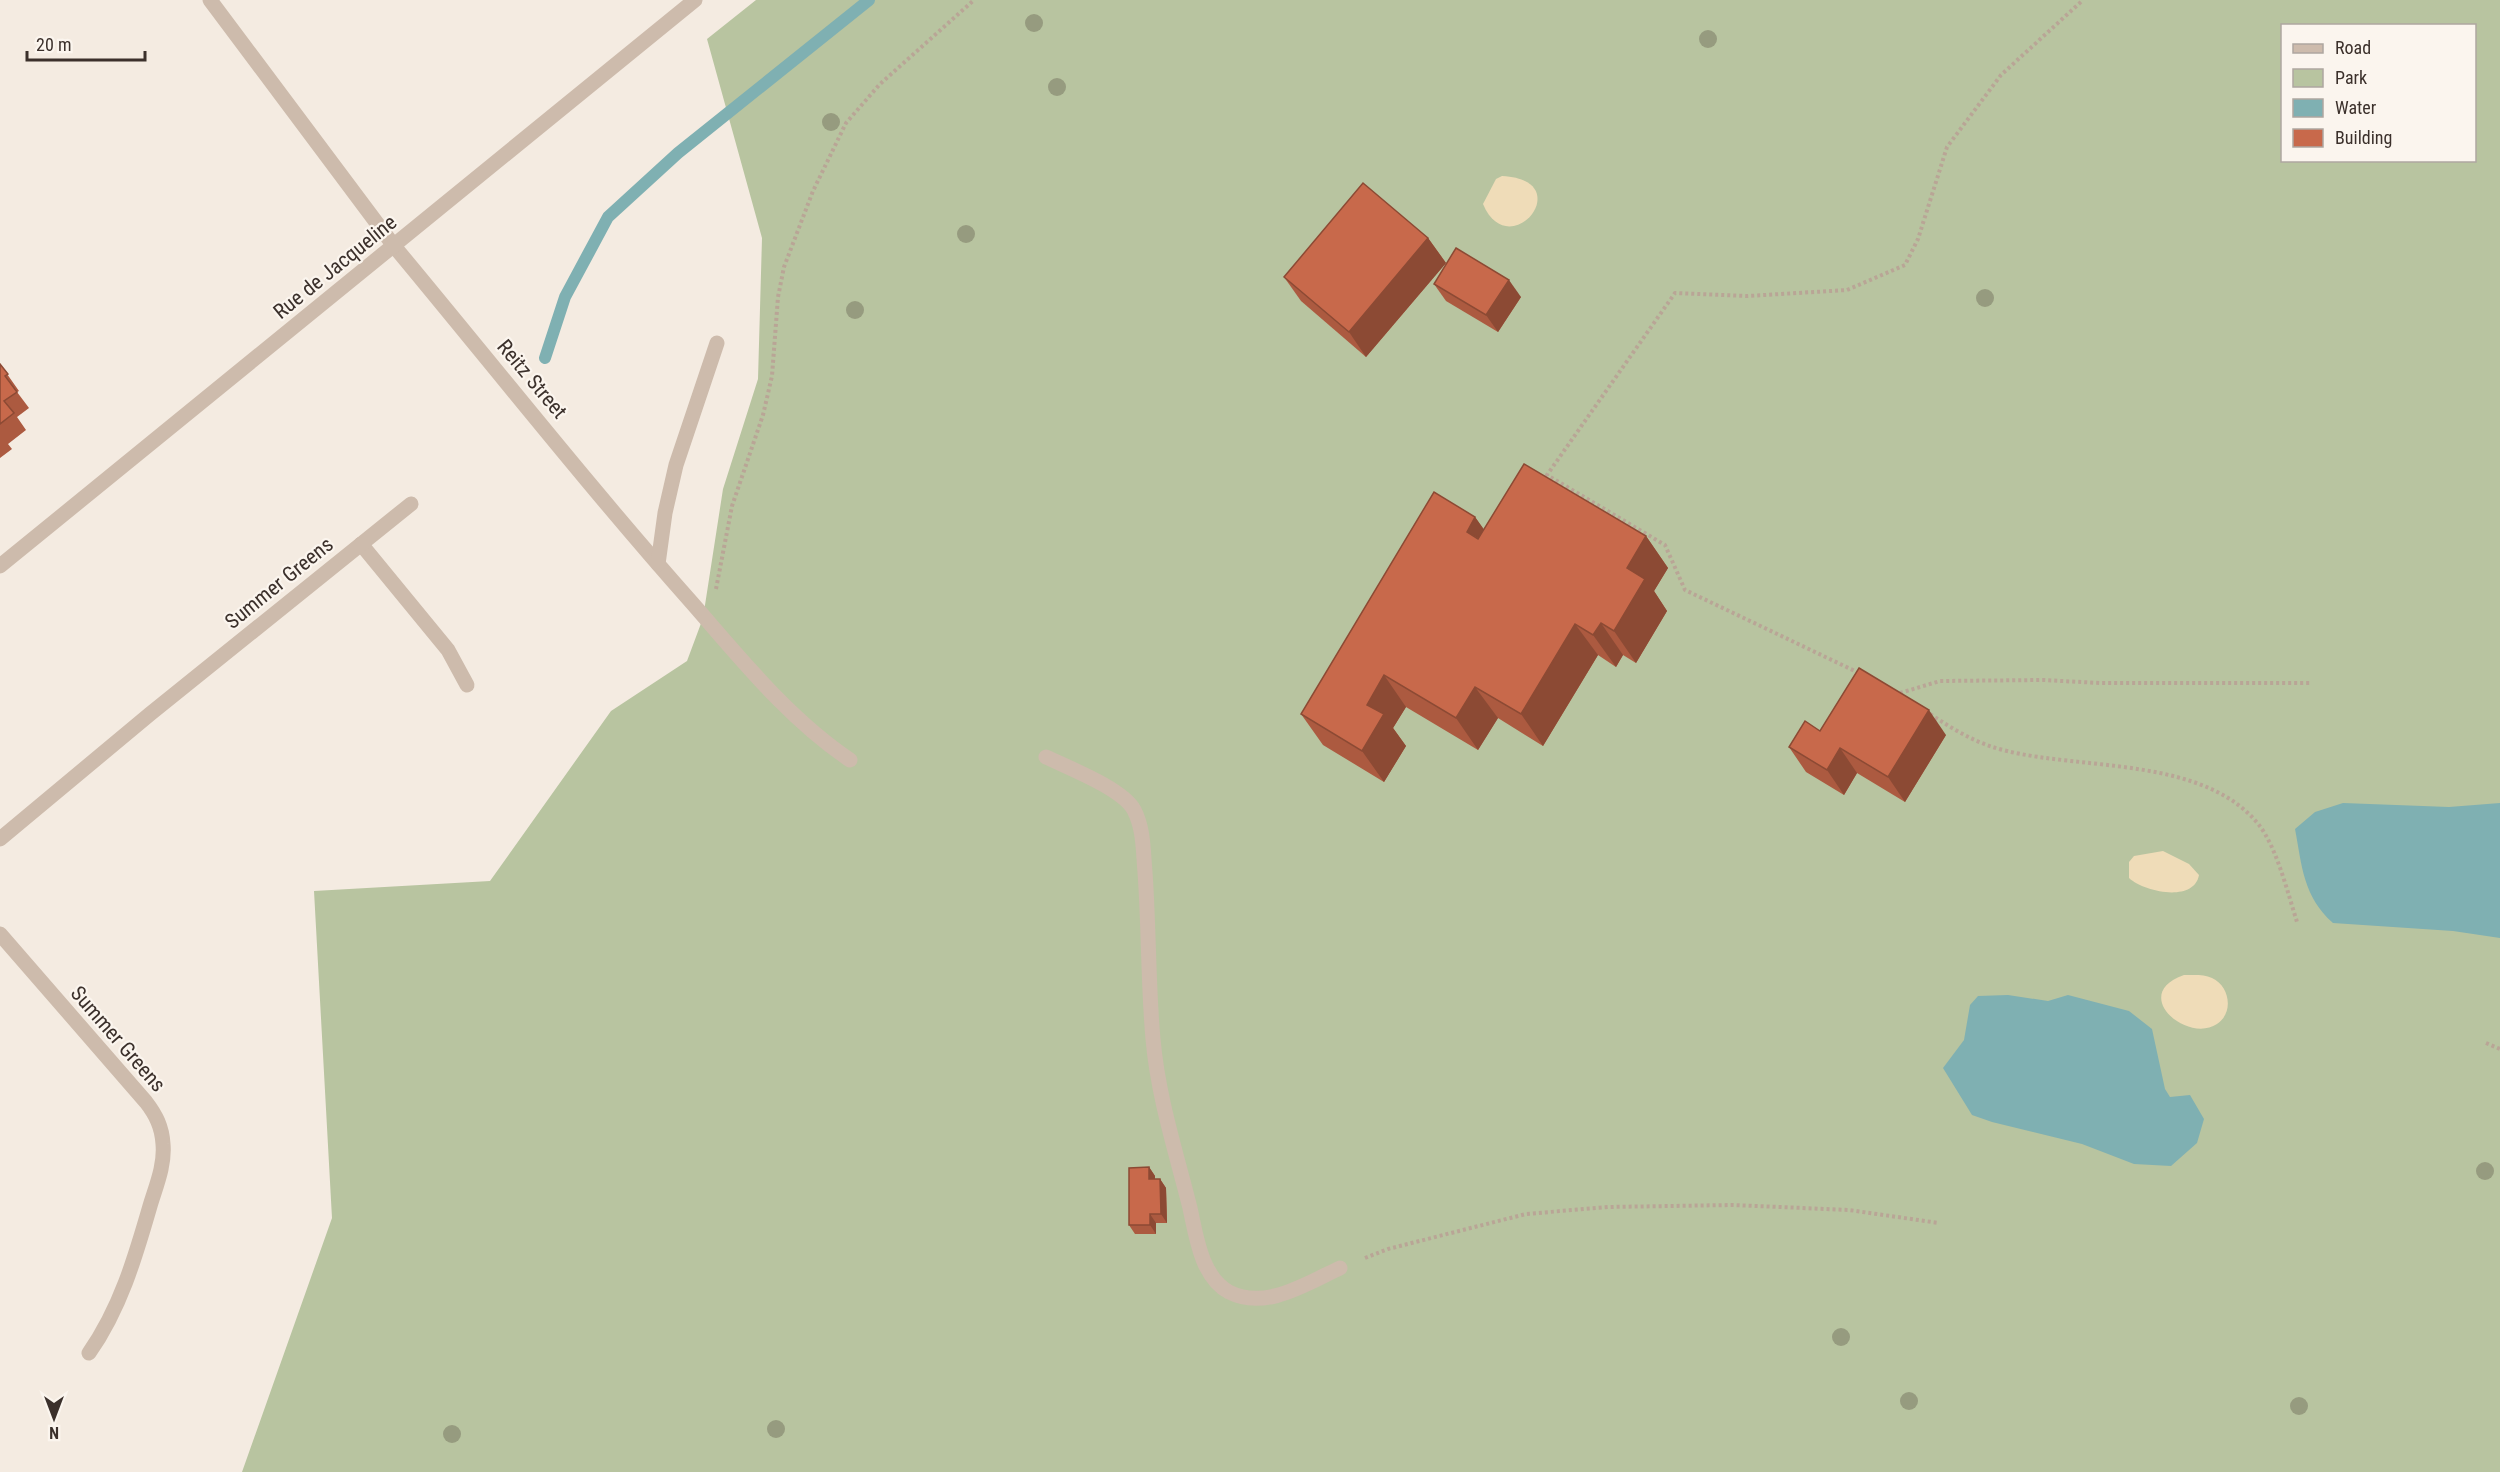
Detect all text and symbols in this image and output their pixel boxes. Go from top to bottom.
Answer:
scale bar [27,24,146,62]
legend [2281,24,2476,162]
text: 20 m [36,34,71,55]
text: Road [2335,37,2371,58]
text: Park [2335,67,2367,88]
text: Water [2335,97,2377,118]
text: Building [2335,127,2392,148]
street label: Rue de Jacqueline [269,210,401,324]
street label: Reitz Street [492,335,572,423]
street label: Summer Greens [220,532,338,634]
street label: Summer Greens [66,981,170,1097]
north arrow [24,1388,84,1448]
text: N [49,1423,59,1442]

